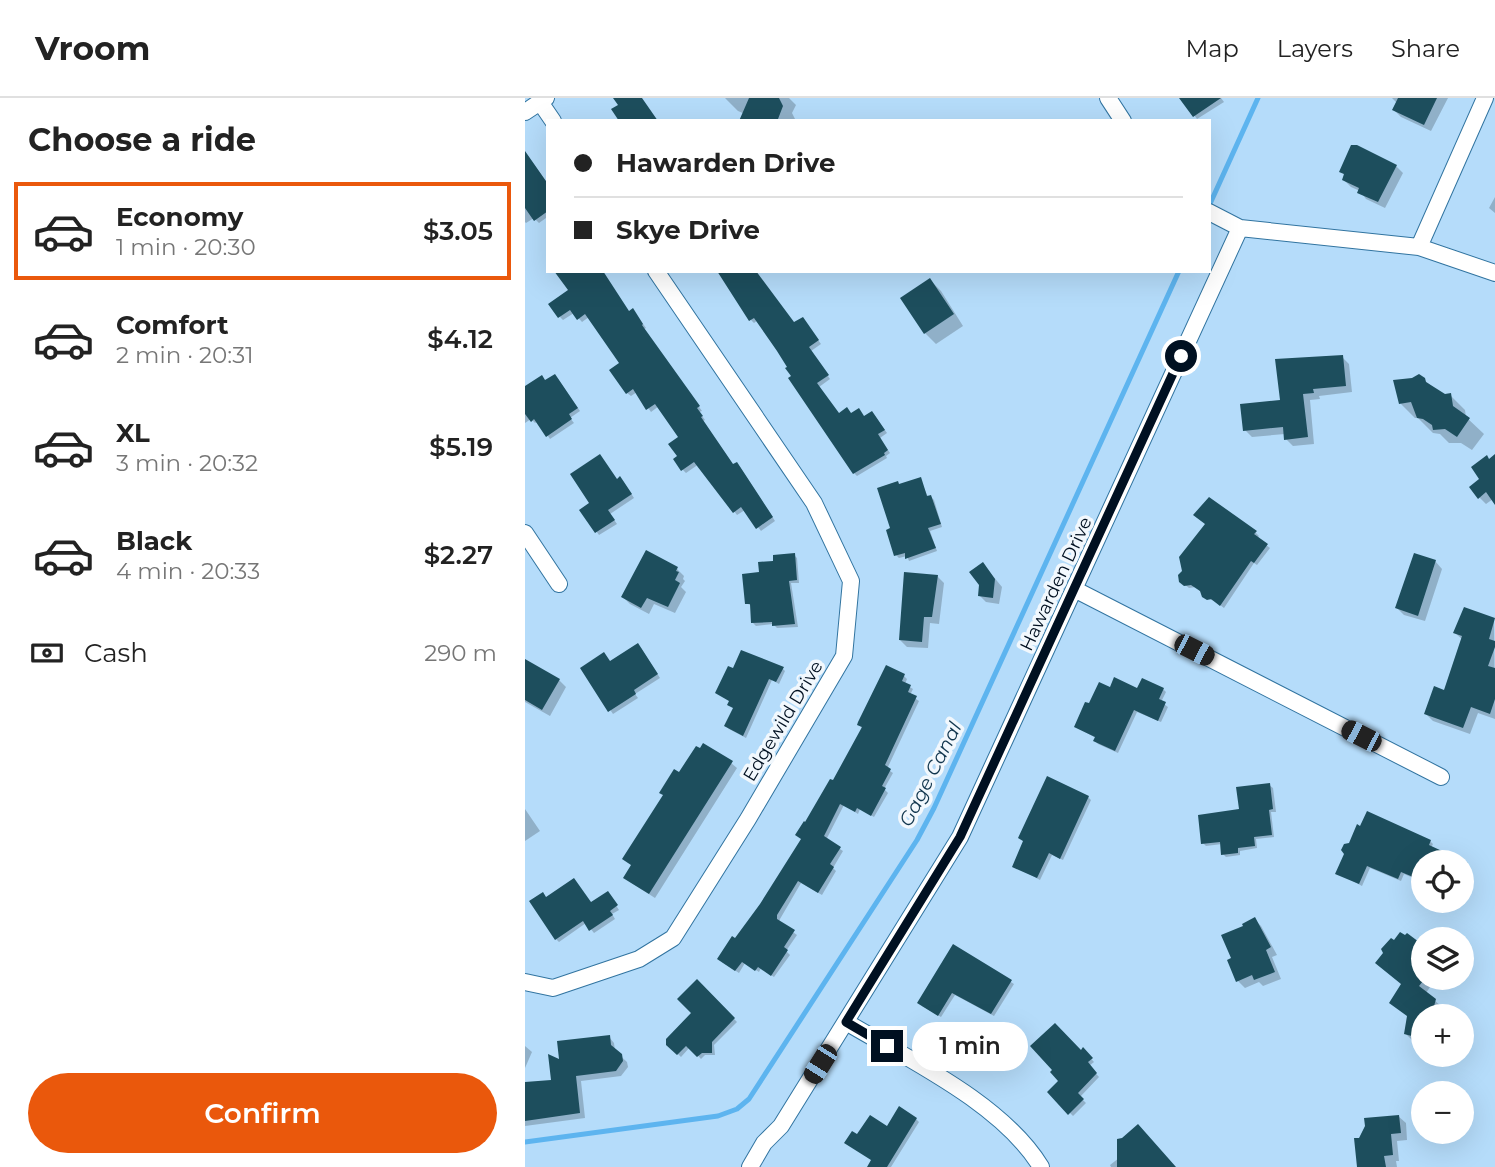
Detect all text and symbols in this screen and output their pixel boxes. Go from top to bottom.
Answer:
text: Vroom [35,28,150,68]
text: Map [1185,34,1239,63]
text: Layers [1277,34,1353,63]
text: Share [1391,34,1460,63]
text: Choose a ride [28,120,256,159]
text: Hawarden Drive [616,147,835,179]
icon: car [32,200,95,263]
text: Economy [116,201,243,233]
text: Skye Drive [616,214,760,246]
text: $3.05 [423,215,493,247]
text: 1 min · 20:30 [116,233,256,261]
icon: car [32,308,95,371]
text: Comfort [116,309,228,341]
text: $4.12 [427,323,493,355]
route start [1165,340,1197,372]
text: 2 min · 20:31 [116,341,253,369]
icon: car [32,416,95,479]
text: XL [116,417,150,449]
text: $5.19 [429,431,493,463]
text: 3 min · 20:32 [116,449,258,477]
street label: Hawarden Drive [1015,513,1097,654]
icon: car [32,524,95,587]
text: Black [116,525,192,557]
text: $2.27 [424,539,493,571]
text: 4 min · 20:33 [116,557,260,585]
car [1171,631,1218,669]
icon: cash [28,634,66,672]
text: Cash [84,637,148,669]
text: 290 m [424,639,497,667]
street label: Edgewild Drive [738,657,828,785]
water label: Gage Canal [894,717,967,830]
car [1338,717,1385,755]
map controls [1411,850,1474,1144]
button: locate [1411,850,1474,913]
button: layers [1411,927,1474,990]
button: + [1411,1004,1474,1067]
callout: 1 min [911,1021,1027,1070]
route end [871,1030,903,1062]
text: 1 min [939,1032,1001,1060]
car [800,1041,841,1087]
button: Confirm [28,1073,497,1153]
button: − [1411,1081,1474,1144]

